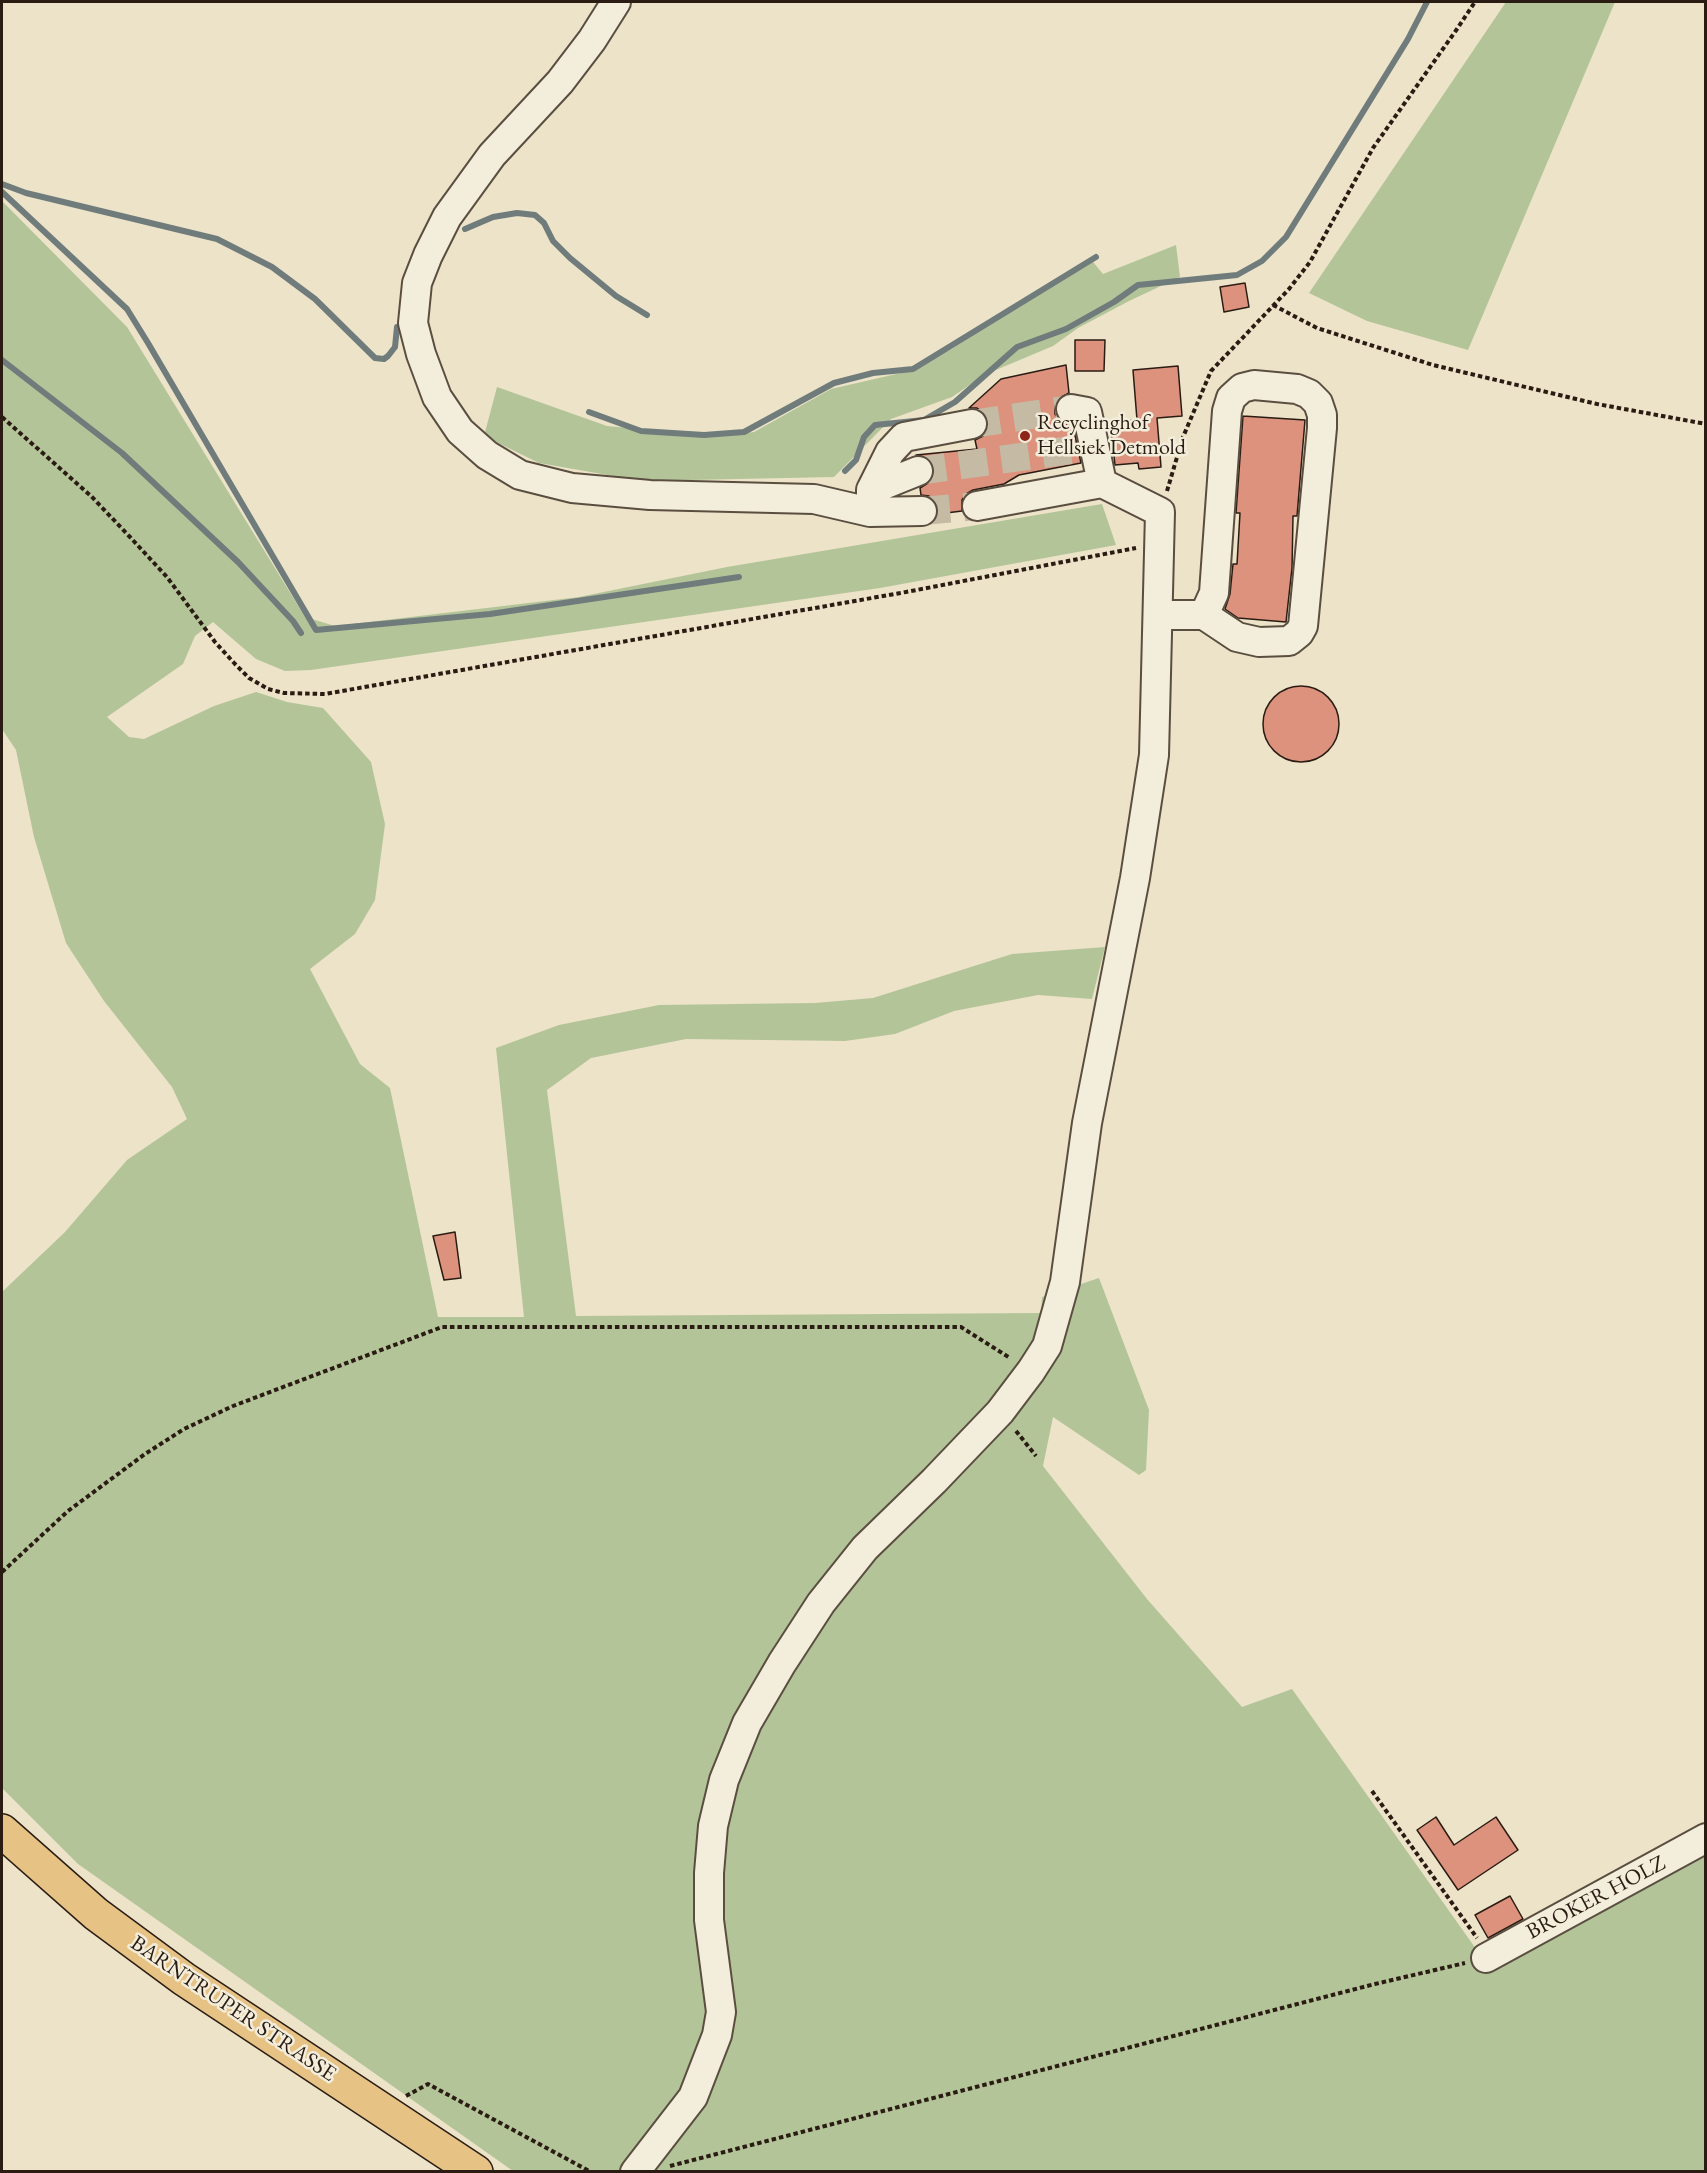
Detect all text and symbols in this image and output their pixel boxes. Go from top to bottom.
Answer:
place label: Recyclinghof Hellsiek Detmold [1037,410,1186,462]
marker: Recyclinghof Hellsiek Detmold [1018,429,1032,443]
street label: BROKER HOLZ [1522,1850,1670,1946]
street label: BARNTRUPER STRASSE [125,1930,341,2088]

